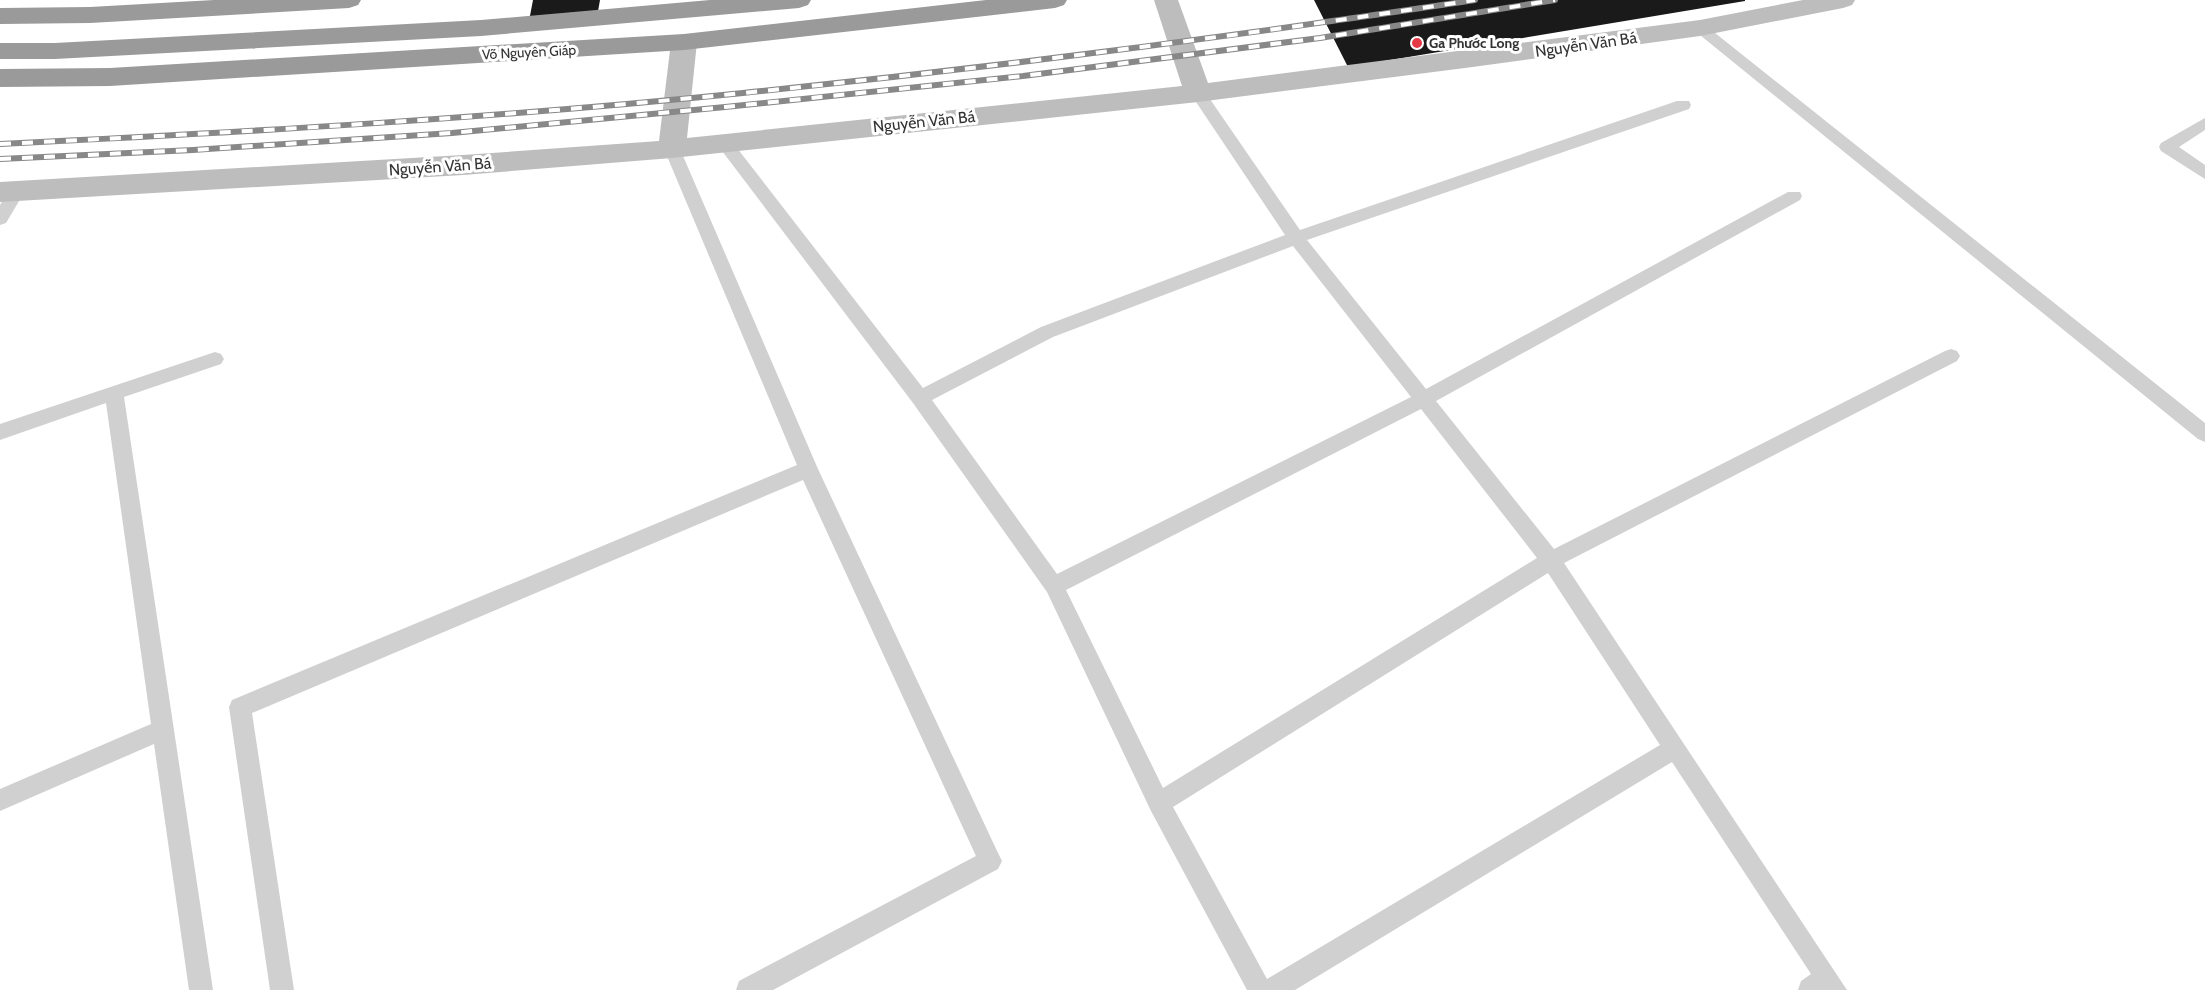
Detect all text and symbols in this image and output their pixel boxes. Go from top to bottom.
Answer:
street label: Nguyễn Văn Bá [1534,28,1639,61]
place label: Ga Phước Long [1429,34,1519,52]
marker: Ga Phước Long [1410,36,1424,50]
street label: Võ Nguyên Giáp [481,41,577,63]
street label: Nguyễn Văn Bá [872,107,976,136]
street label: Nguyễn Văn Bá [388,153,492,180]

